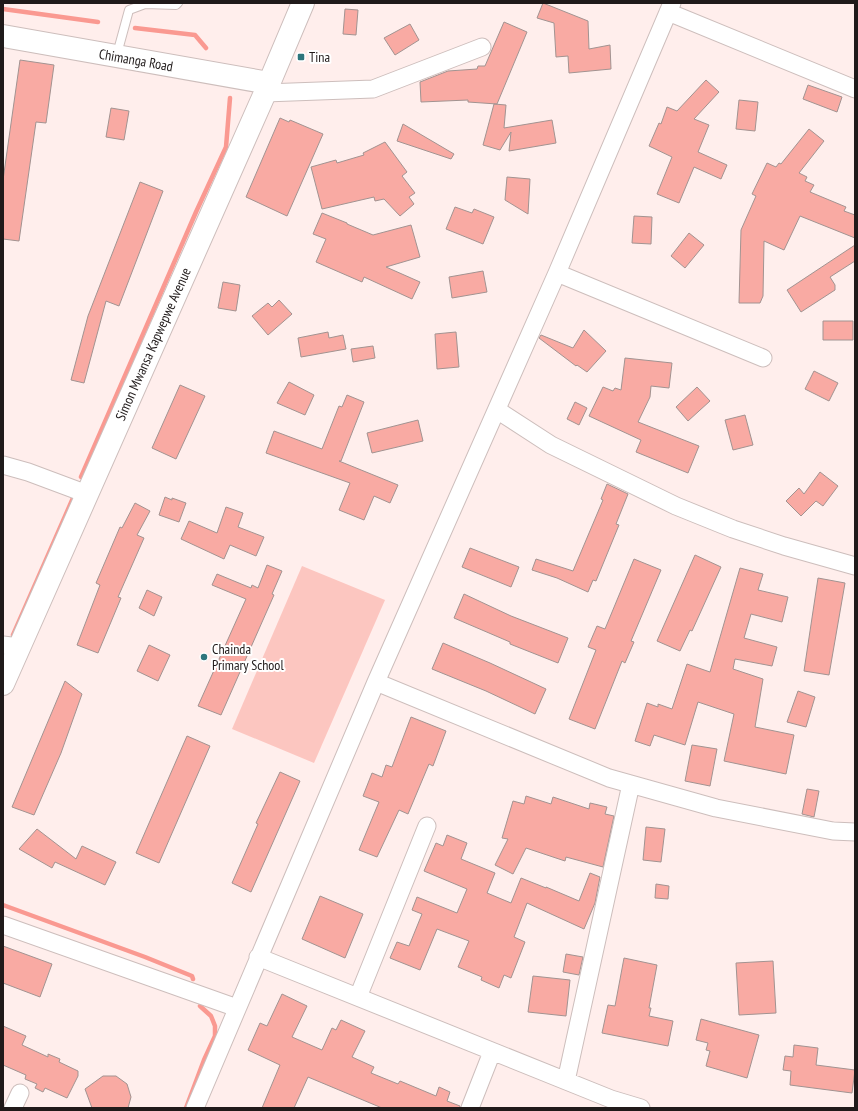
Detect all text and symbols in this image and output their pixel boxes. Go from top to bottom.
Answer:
street label: Chimanga Road [98,45,174,75]
place label: Tina [309,48,330,66]
marker: Tina [296,52,306,62]
street label: Simon Mwansa Kapwepwe Avenue [111,265,195,423]
place label: Chainda Primary School [212,640,284,674]
marker: Chainda Primary School [199,652,209,662]

